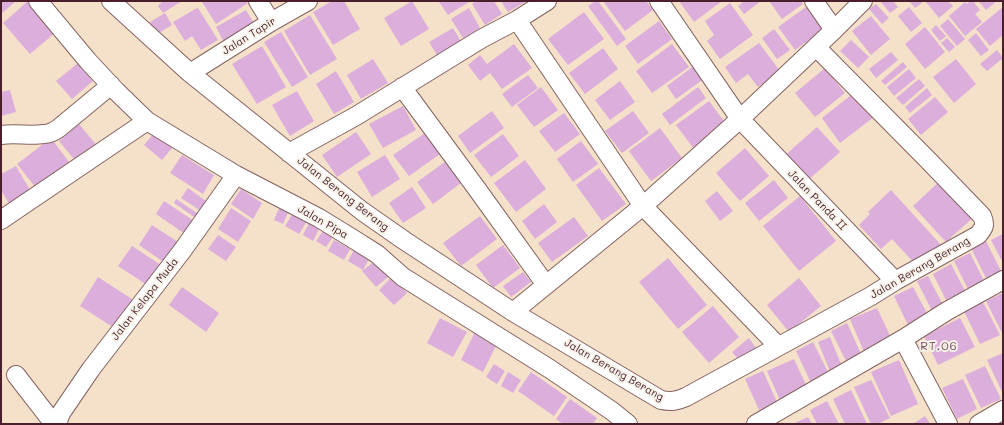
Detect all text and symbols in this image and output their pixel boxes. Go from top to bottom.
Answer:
street label: Jalan Tapir [220,14,278,58]
street label: Jalan Berang Berang [295,154,391,234]
street label: Jalan Panda II [785,167,849,233]
street label: Jalan Pipa [296,202,350,242]
street label: Jalan Berang Berang [868,234,972,302]
street label: Jalan Kelapa Muda [109,255,181,343]
street label: Jalan Berang Berang [562,336,666,404]
district label: RT.06 [920,339,958,353]

